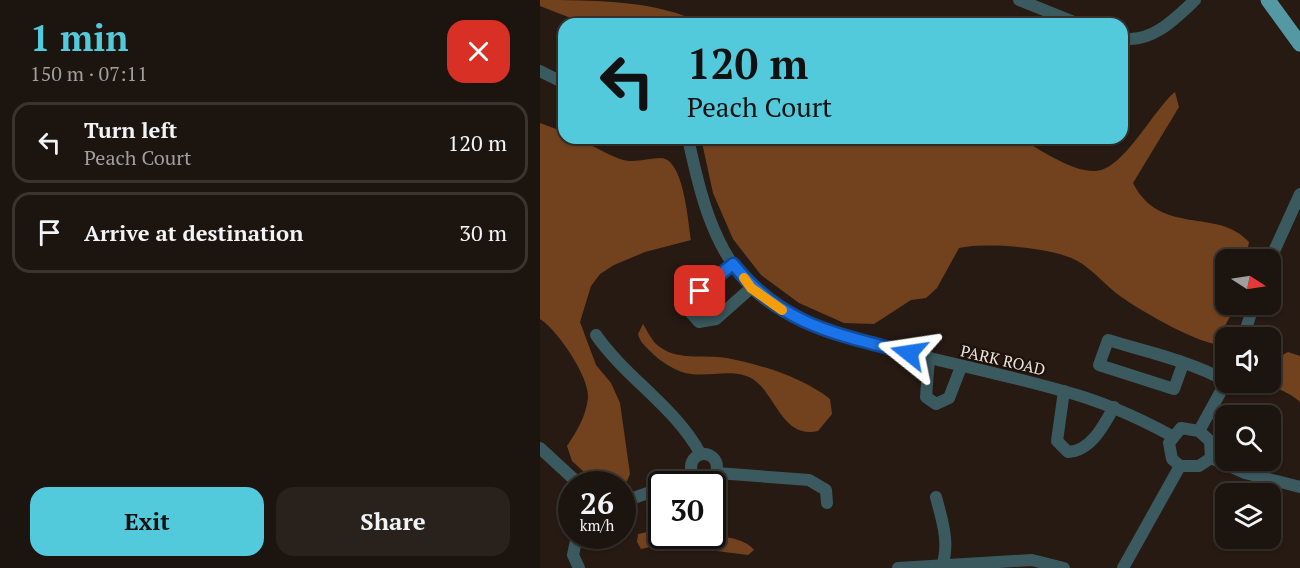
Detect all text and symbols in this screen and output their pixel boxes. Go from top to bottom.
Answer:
text: 1 min [30,14,128,61]
button: close [447,20,510,83]
text: 120 m [687,35,808,91]
icon: left [588,42,666,120]
text: 150 m · 07:11 [30,60,148,87]
text: Peach Court [687,89,832,125]
text: Turn left [84,115,177,144]
icon: left [33,126,66,159]
text: 120 m [447,128,507,157]
text: Peach Court [84,144,191,171]
icon: arrive [33,216,66,249]
text: Arrive at destination [84,218,303,247]
text: 30 m [459,218,507,247]
north arrow [1215,249,1281,315]
map controls [1215,249,1281,549]
pin [674,265,725,316]
icon: arrive [683,274,716,307]
position arrow [877,321,941,385]
button: sound [1215,327,1281,393]
street label: PARK ROAD [958,340,1048,380]
button: search [1215,405,1281,471]
speed limit sign: 30 [648,471,726,549]
text: 26 [580,483,614,523]
button: layers [1215,483,1281,549]
button: Exit [30,487,264,556]
button: Share [276,487,510,556]
text: km/h [580,515,614,535]

